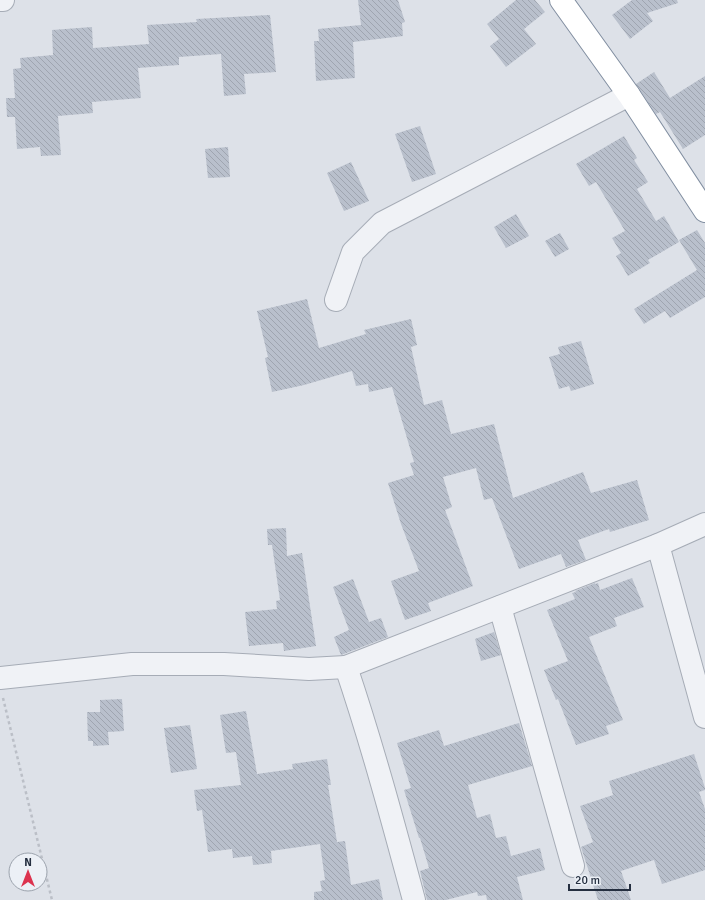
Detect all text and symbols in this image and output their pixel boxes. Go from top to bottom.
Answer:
north arrow [8,852,48,892]
text: N [24,856,32,869]
scale bar [569,866,630,892]
text: 20 m [575,873,600,888]

